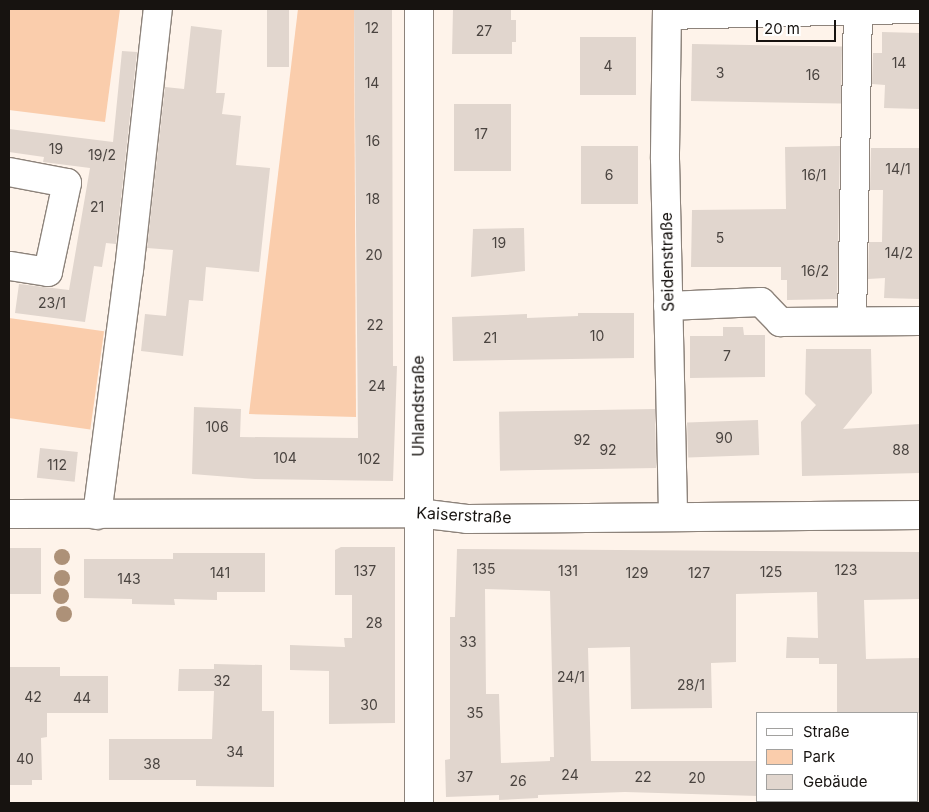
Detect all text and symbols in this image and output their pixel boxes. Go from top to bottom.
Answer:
scale bar [759,10,839,42]
text: 20 m [764,19,800,38]
house number: 12 [365,20,379,36]
house number: 27 [476,23,492,39]
house number: 14 [892,55,906,71]
house number: 4 [603,58,613,74]
house number: 3 [716,65,724,81]
house number: 16 [806,67,820,83]
house number: 14 [365,75,379,91]
house number: 17 [474,126,488,142]
house number: 16 [366,133,380,149]
house number: 19 [49,141,63,157]
house number: 19/2 [88,147,116,163]
house number: 14/1 [885,161,911,177]
house number: 6 [605,167,613,183]
house number: 16/1 [801,167,827,183]
house number: 18 [366,191,380,207]
house number: 21 [90,199,104,215]
street label: Seidenstraße [657,212,677,312]
house number: 5 [716,230,724,246]
house number: 19 [492,235,506,251]
house number: 14/2 [885,245,913,261]
house number: 20 [365,247,383,263]
house number: 16/2 [801,263,829,279]
house number: 23/1 [38,295,66,311]
house number: 22 [366,317,384,333]
house number: 10 [590,328,604,344]
house number: 21 [483,330,497,346]
house number: 7 [723,348,731,364]
street label: Uhlandstraße [408,355,428,457]
house number: 24 [368,378,386,394]
house number: 106 [205,419,229,435]
house number: 90 [715,430,733,446]
house number: 92 [573,432,591,448]
house number: 92 [599,442,617,458]
house number: 88 [892,442,910,458]
house number: 104 [273,450,297,466]
house number: 102 [357,451,381,467]
house number: 112 [47,457,67,473]
street label: Kaiserstraße [416,503,512,527]
house number: 135 [473,561,495,577]
house number: 123 [835,562,857,578]
house number: 137 [354,563,376,579]
house number: 131 [558,563,578,579]
house number: 125 [760,564,782,580]
house number: 141 [210,565,230,581]
house number: 129 [626,565,648,581]
house number: 127 [688,565,710,581]
house number: 143 [117,571,141,587]
house number: 28 [365,615,383,631]
house number: 33 [459,634,477,650]
house number: 24/1 [557,669,585,685]
house number: 32 [213,673,231,689]
house number: 28/1 [677,677,705,693]
house number: 42 [24,689,42,705]
house number: 44 [73,690,91,706]
house number: 30 [360,697,378,713]
house number: 35 [466,705,484,721]
legend [756,712,919,802]
text: Straße [803,722,850,741]
house number: 34 [226,744,244,760]
text: Park [803,747,835,766]
house number: 40 [16,751,34,767]
house number: 38 [143,756,161,772]
house number: 24 [561,767,579,783]
house number: 37 [457,769,473,785]
house number: 22 [634,769,652,785]
house number: 20 [688,770,706,786]
text: Gebäude [803,772,868,791]
house number: 26 [509,773,527,789]

